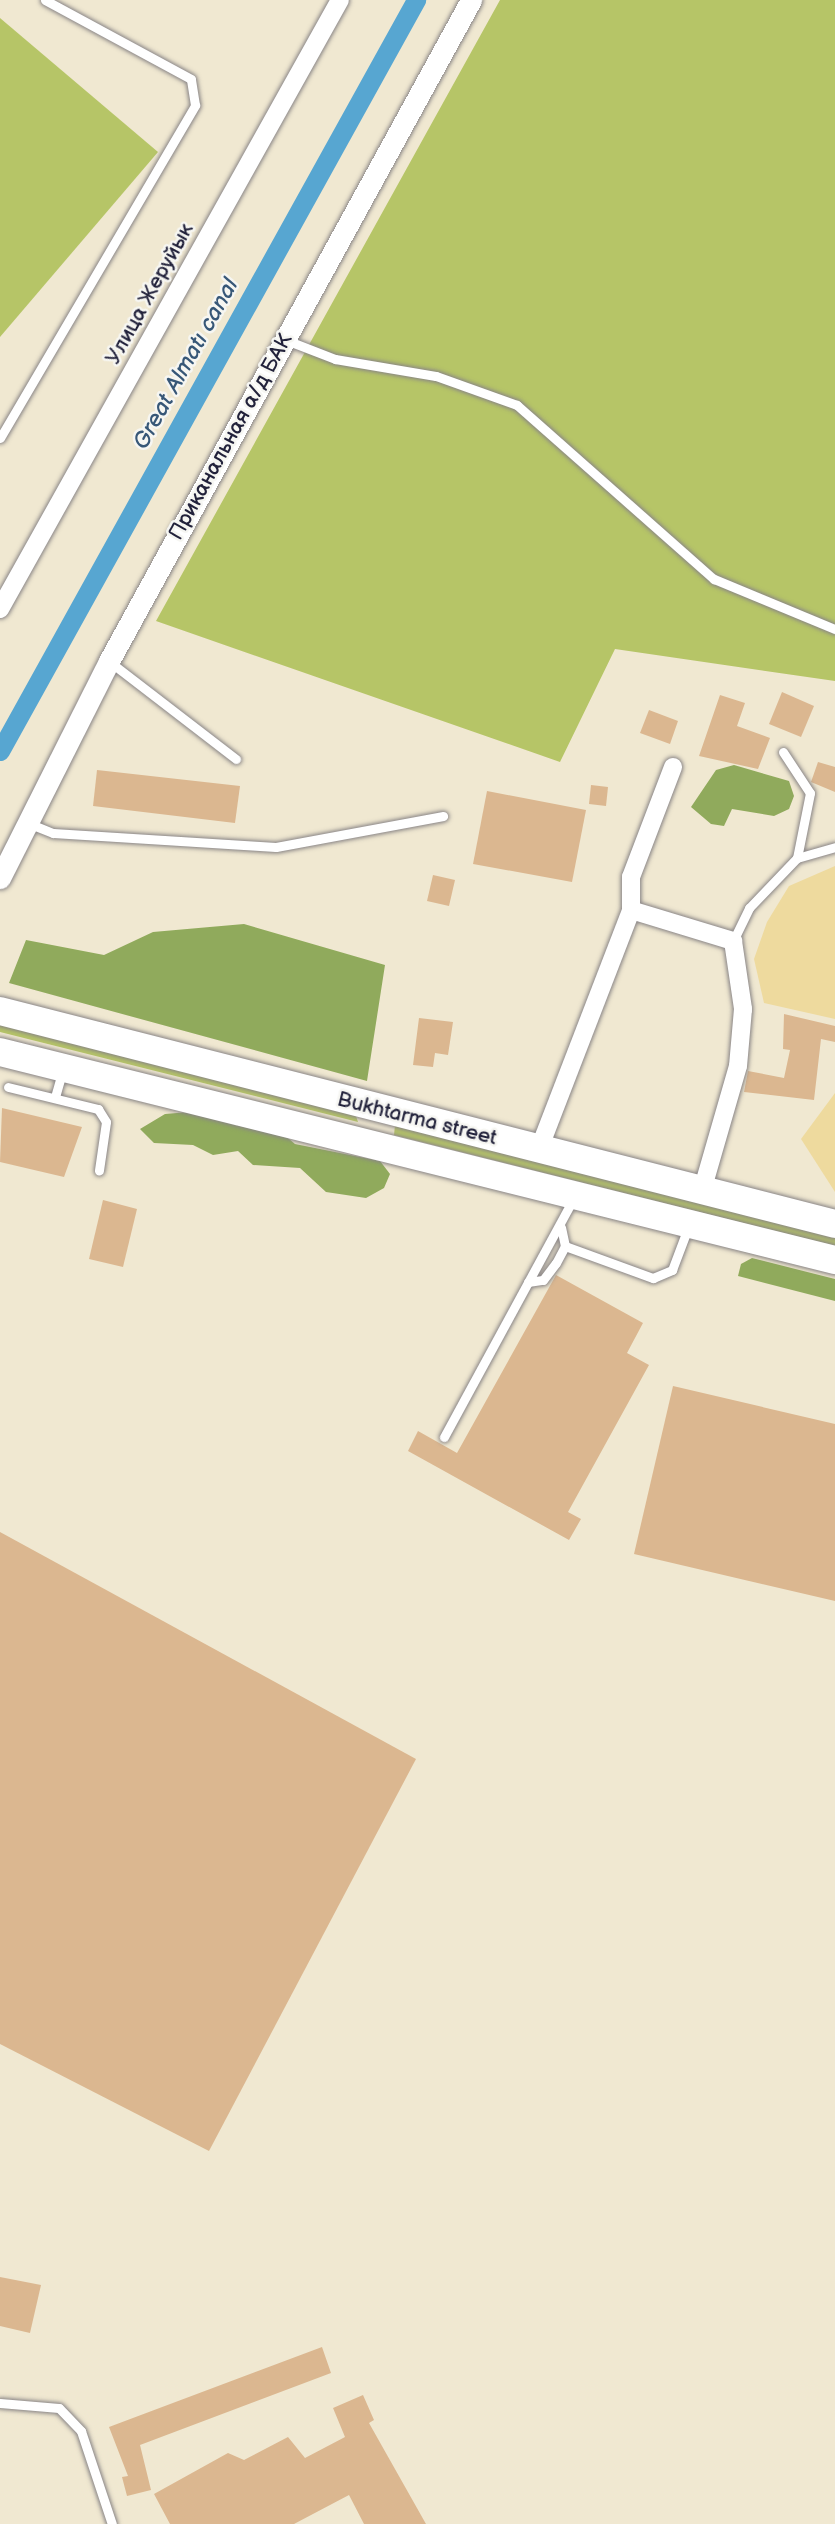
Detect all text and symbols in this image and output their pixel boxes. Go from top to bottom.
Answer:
street label: Улица Жеруйык [101,219,199,369]
water label: Great Almatı canal [128,274,244,454]
street label: Приканальная а/д БАК [164,329,298,545]
street label: Bukhtarma street [335,1087,499,1151]

